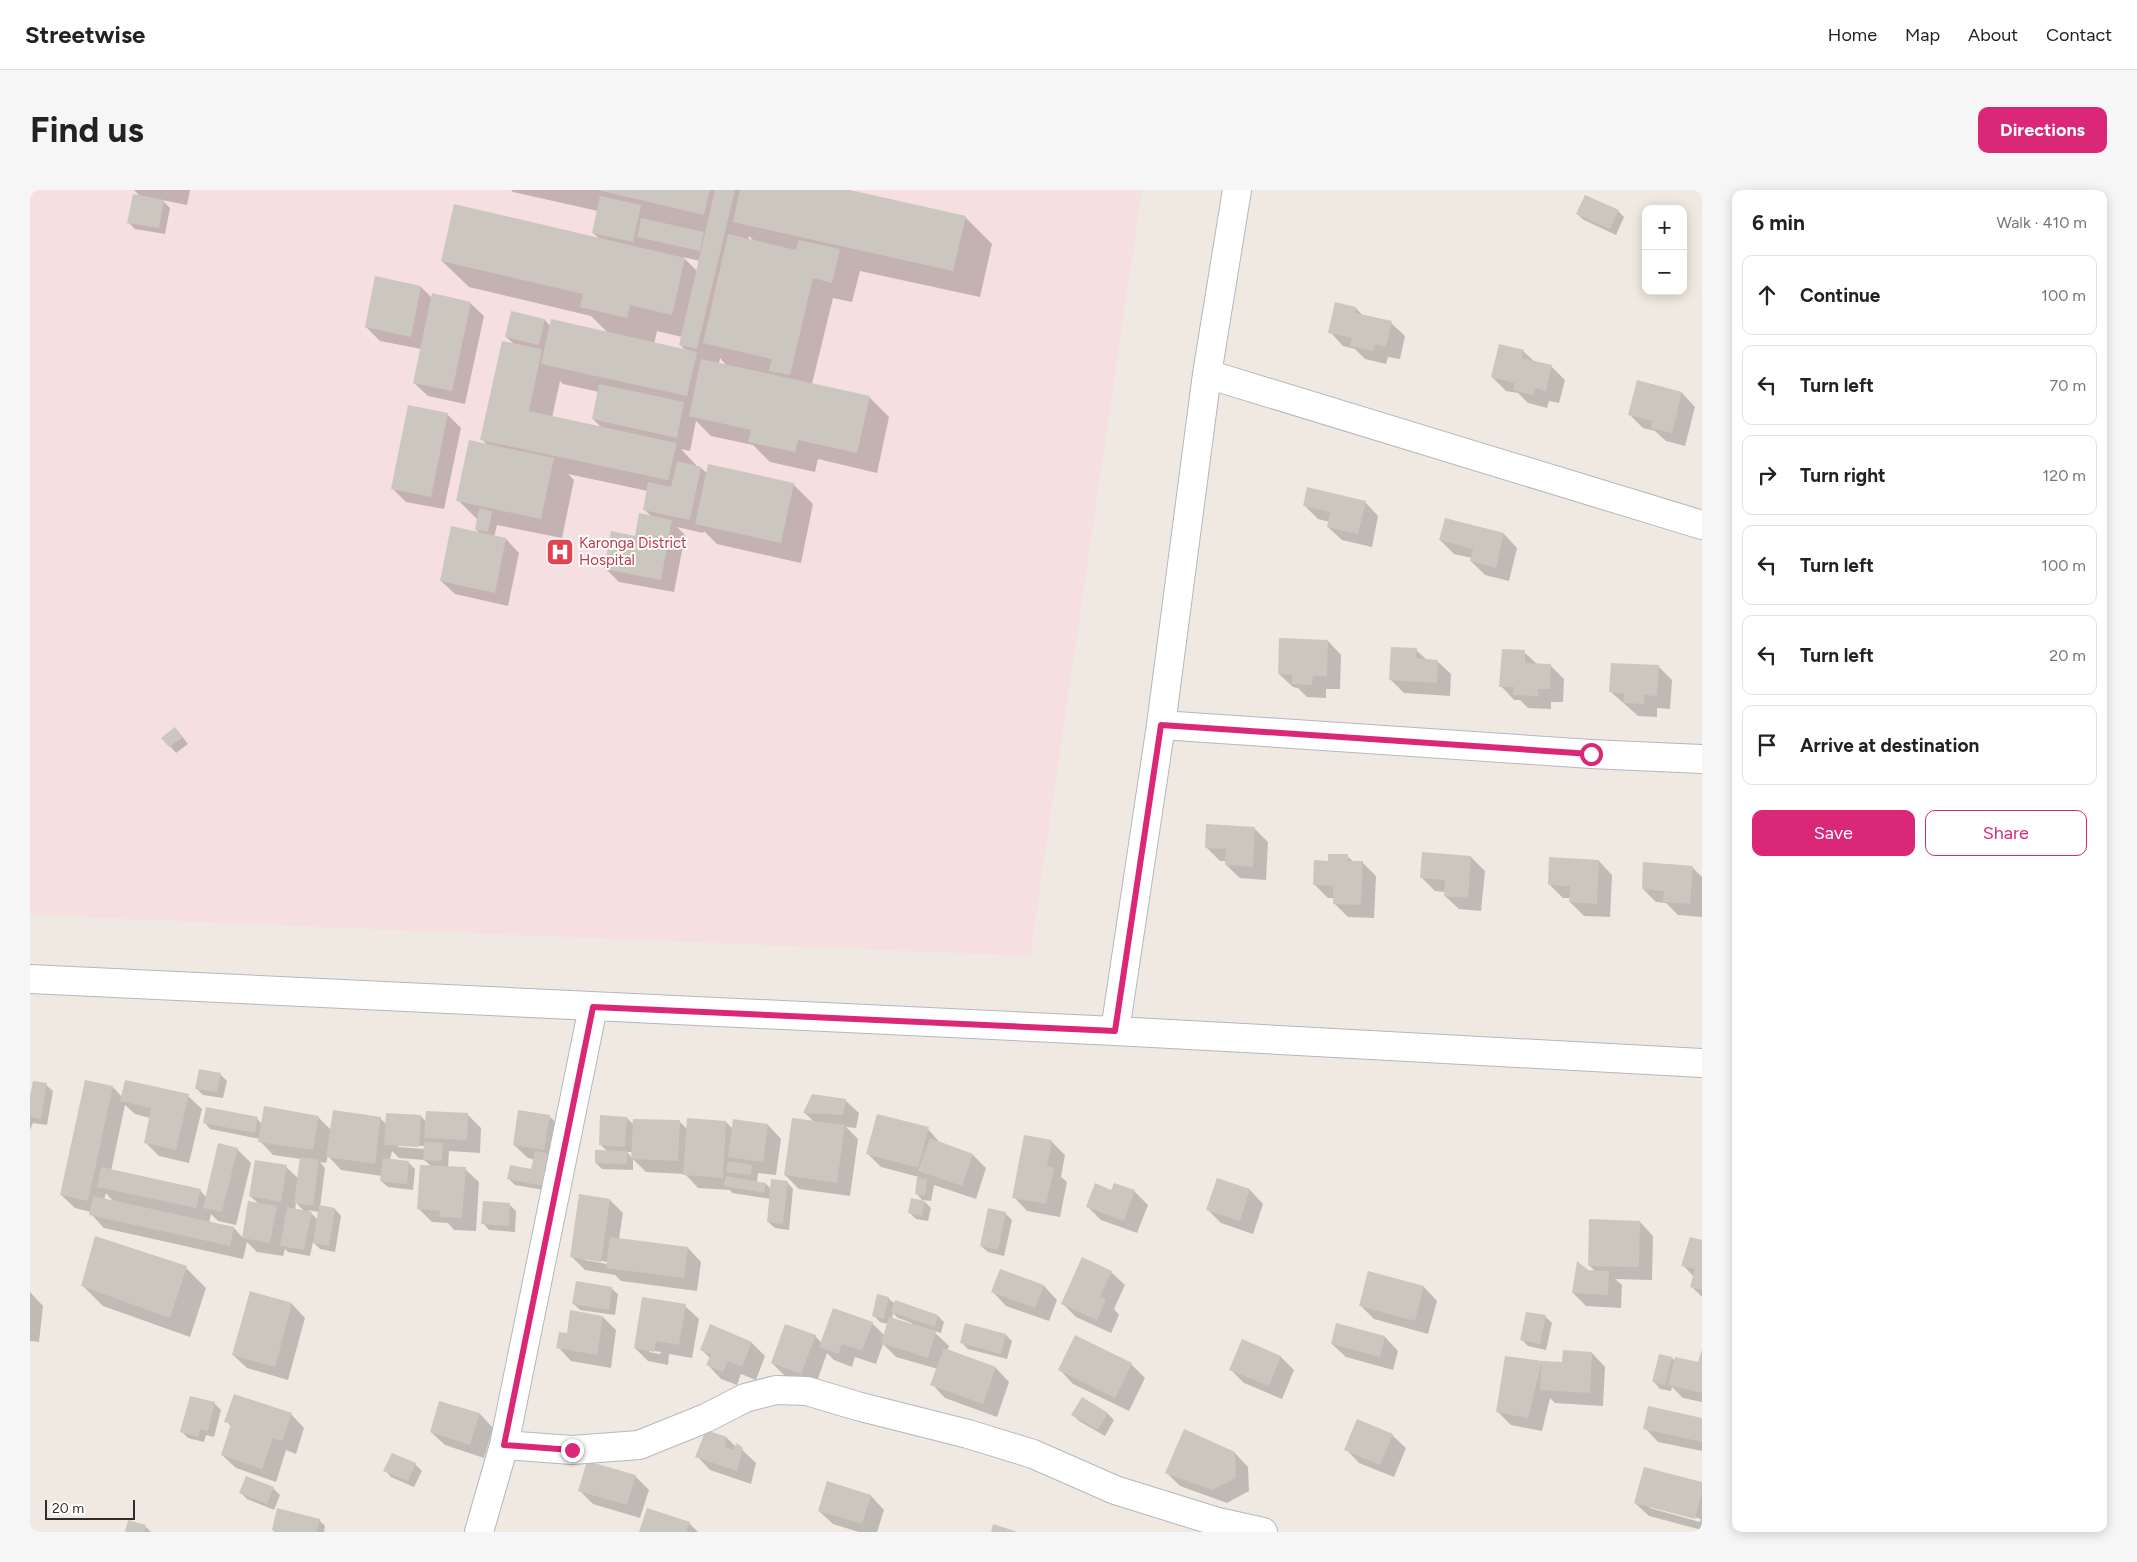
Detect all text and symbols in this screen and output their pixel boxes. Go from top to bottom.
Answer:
text: Streetwise [25,20,145,49]
text: Home [1828,24,1877,46]
text: Map [1905,24,1940,46]
text: About [1968,24,2018,46]
text: Contact [2046,24,2112,46]
button: Directions [1978,107,2107,153]
text: Find us [30,109,144,151]
map controls [1642,205,1687,295]
button: + [1642,205,1687,250]
text: 6 min [1752,210,1805,235]
text: Walk · 410 m [1997,213,2087,232]
button: − [1642,250,1687,295]
icon: ahead [1753,281,1781,309]
text: Continue [1800,284,1880,307]
text: 100 m [2041,286,2086,305]
icon: left [1753,371,1781,399]
text: Turn left [1800,374,1874,397]
text: 70 m [2050,376,2086,395]
icon: right [1753,461,1781,489]
text: Turn right [1800,464,1886,487]
text: 120 m [2043,466,2086,485]
place label: Karonga District Hospital [579,534,687,569]
hospital icon: Karonga District Hospital [545,537,575,567]
icon: left [1753,551,1781,579]
text: Turn left [1800,554,1874,577]
text: 100 m [2041,556,2086,575]
icon: left [1753,641,1781,669]
text: Turn left [1800,644,1874,667]
text: 20 m [2049,646,2086,665]
icon: arrive [1753,731,1781,759]
text: Arrive at destination [1800,734,1979,757]
route start [1580,743,1603,766]
button: Save [1752,810,1915,856]
button: Share [1925,810,2087,856]
route end [561,1439,584,1462]
scale bar [45,1497,135,1520]
text: 20 m [52,1500,84,1517]

